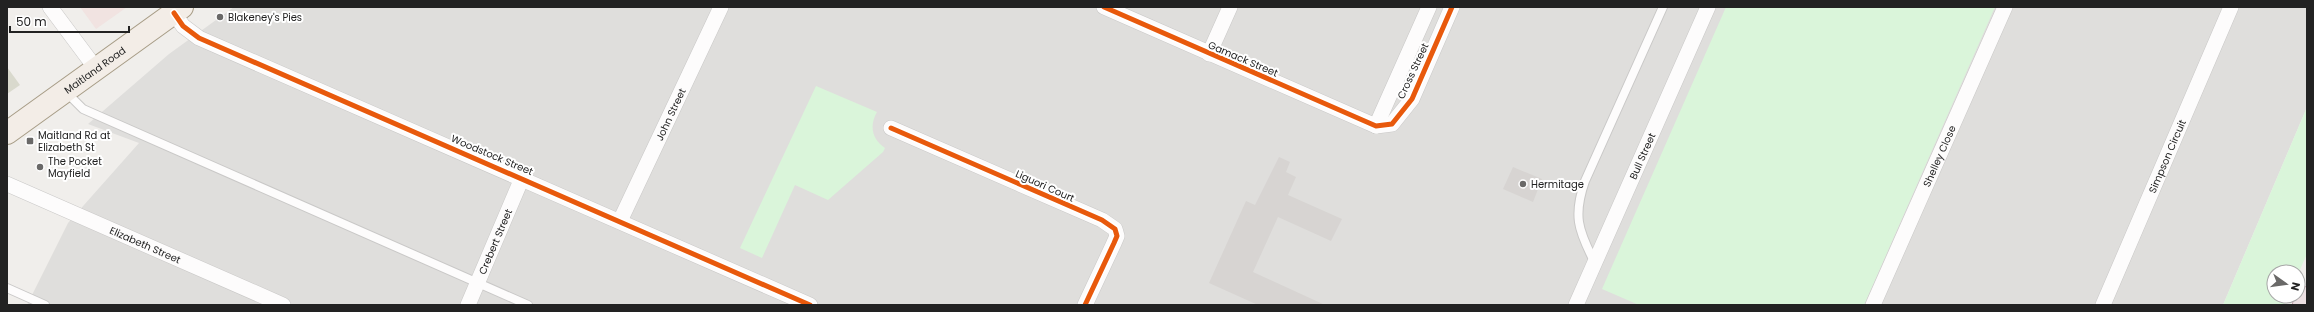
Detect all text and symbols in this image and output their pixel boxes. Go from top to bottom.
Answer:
scale bar [10,8,129,34]
place label: Blakeney's Pies [228,10,302,25]
marker: Blakeney's Pies [215,12,225,22]
text: 50 m [16,13,47,30]
street label: Gamack Street [1206,37,1281,81]
street label: Cross Street [1393,40,1433,101]
street label: Maitland Road [61,43,128,97]
street label: John Street [652,85,689,143]
street label: Simpson Circuit [2145,117,2189,195]
street label: Shelley Close [1919,123,1959,189]
place label: Maitland Rd at Elizabeth St [38,128,111,155]
street label: Bull Street [1625,130,1659,182]
street label: Woodstock Street [449,131,536,179]
marker: Maitland Rd at Elizabeth St [25,136,35,146]
place label: The Pocket Mayfield [48,154,102,181]
marker: The Pocket Mayfield [35,162,45,172]
street label: Liguori Court [1013,166,1077,206]
place label: Hermitage [1531,177,1584,192]
marker: Hermitage [1518,179,1528,189]
street label: Crebert Street [474,206,516,277]
street label: Elizabeth Street [107,222,184,267]
north arrow [2266,264,2306,304]
text: N [2287,280,2304,292]

